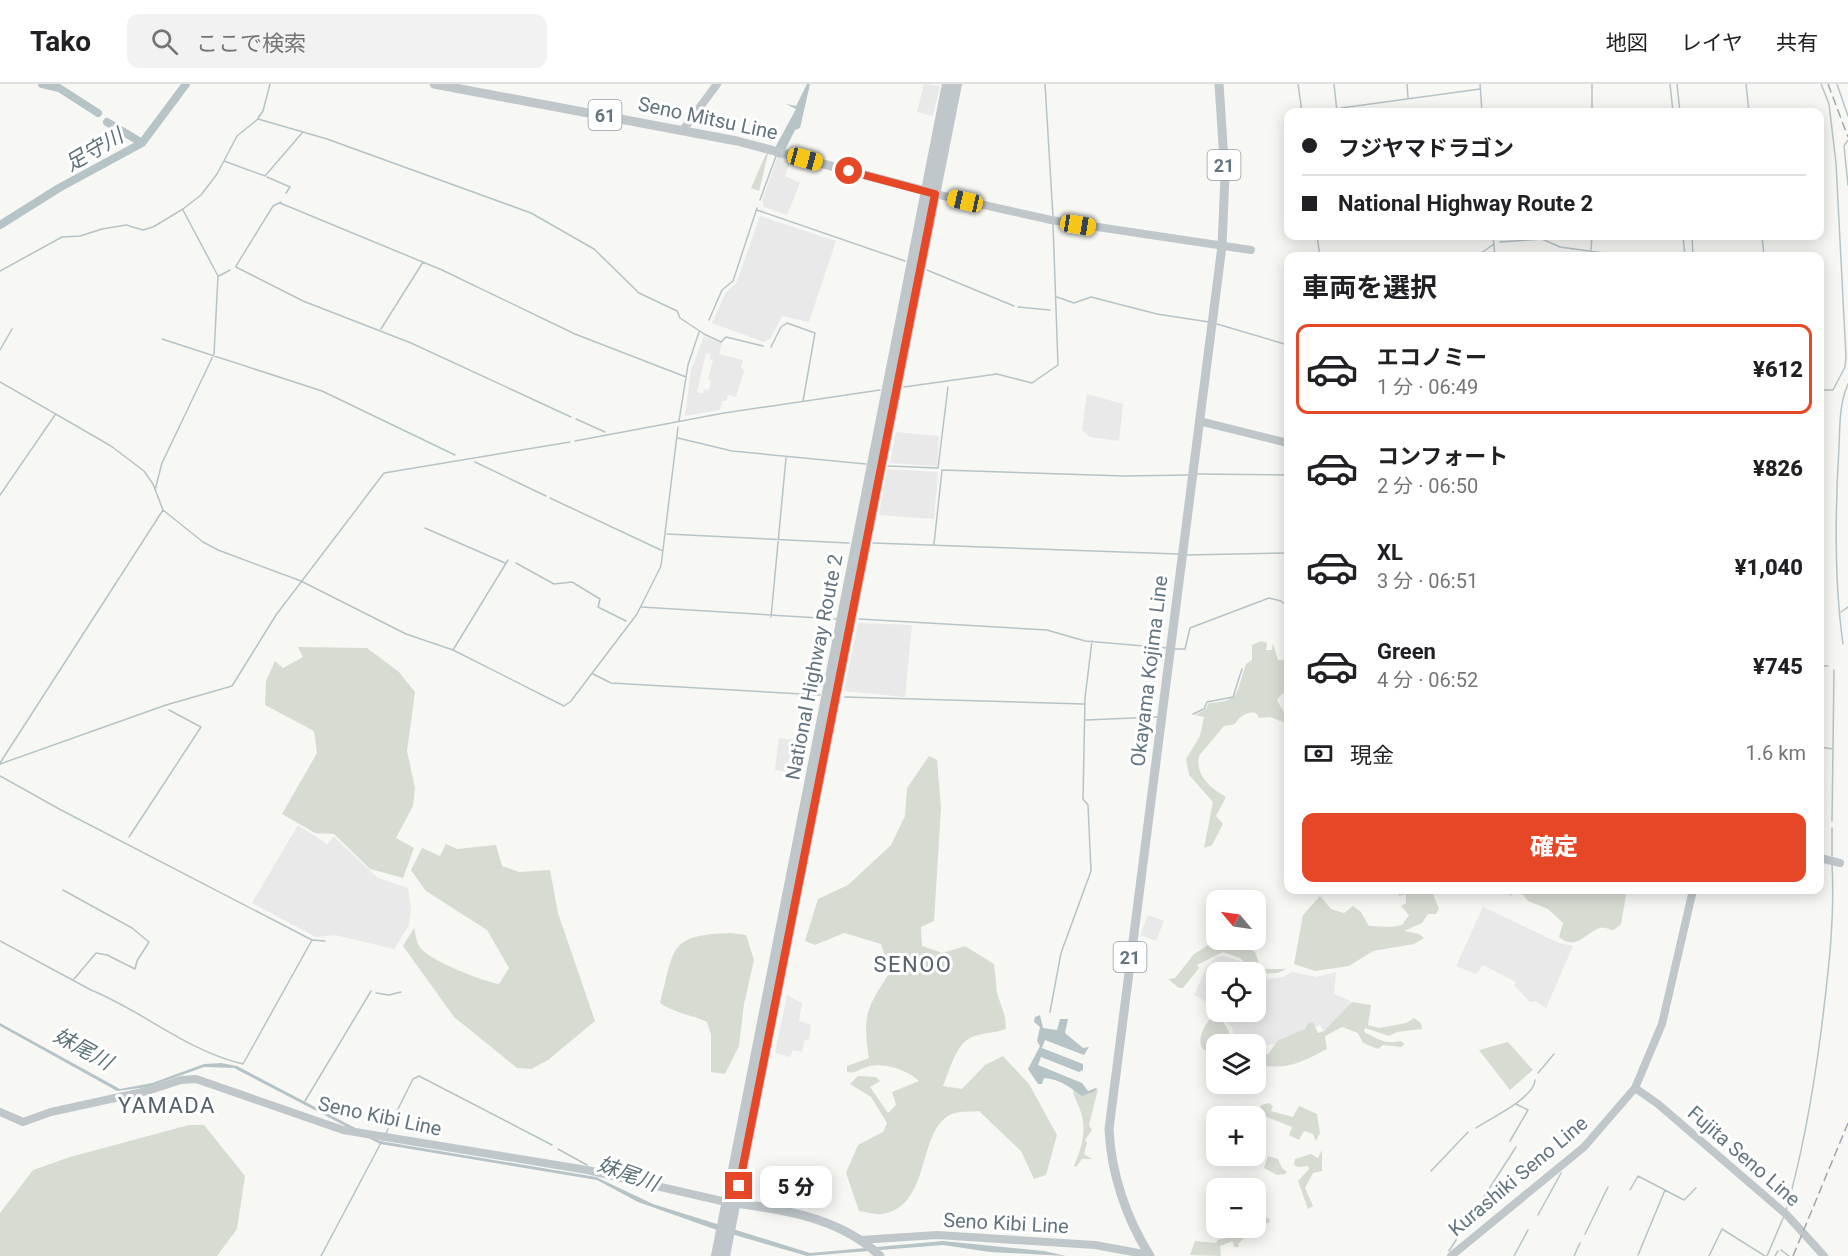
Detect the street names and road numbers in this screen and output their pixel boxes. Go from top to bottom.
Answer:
street label: Seno Mitsu Line [636,91,780,145]
road number: 61 [588,100,622,130]
road number: 21 [1208,150,1240,180]
street label: National Highway Route 2 [780,552,848,782]
street label: Okayama Kojima Line [1125,574,1173,768]
road number: 21 [1114,942,1146,972]
street label: Seno Kibi Line [316,1091,444,1141]
street label: Fujita Seno Line [1683,1101,1805,1211]
street label: Kurashiki Seno Line [1444,1111,1592,1241]
street label: Seno Kibi Line [943,1208,1069,1238]

